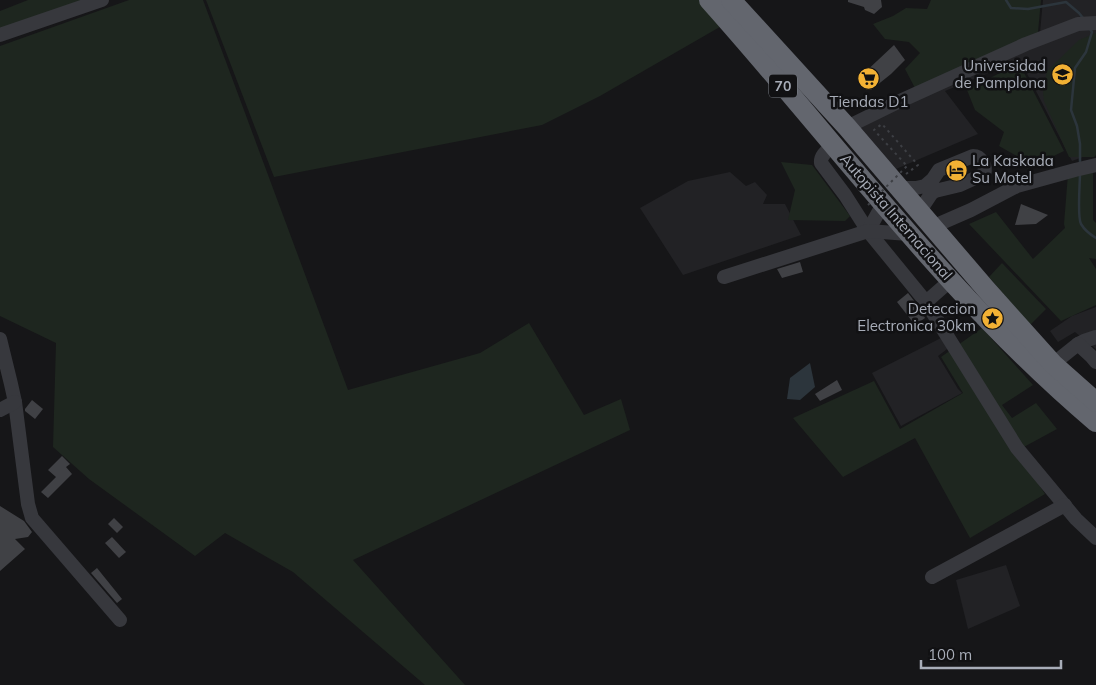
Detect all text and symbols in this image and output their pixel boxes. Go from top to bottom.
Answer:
place label: Universidad de Pamplona [954,56,1046,92]
school or university icon: Universidad de Pamplona [1050,63,1074,87]
supermarket icon: Tiendas D1 [857,67,881,91]
road number: 70 [769,74,797,98]
place label: Tiendas D1 [829,92,909,111]
street label: Autopista Internacional [836,149,957,284]
place label: La Kaskada Su Motel [972,151,1054,187]
hotel icon: La Kaskada Su Motel [944,158,968,182]
place label: Deteccion Electronica 30km [857,299,976,335]
place icon: Deteccion Electronica 30km [980,306,1004,330]
scale bar [921,638,1061,670]
text: 100 m [928,645,972,664]

